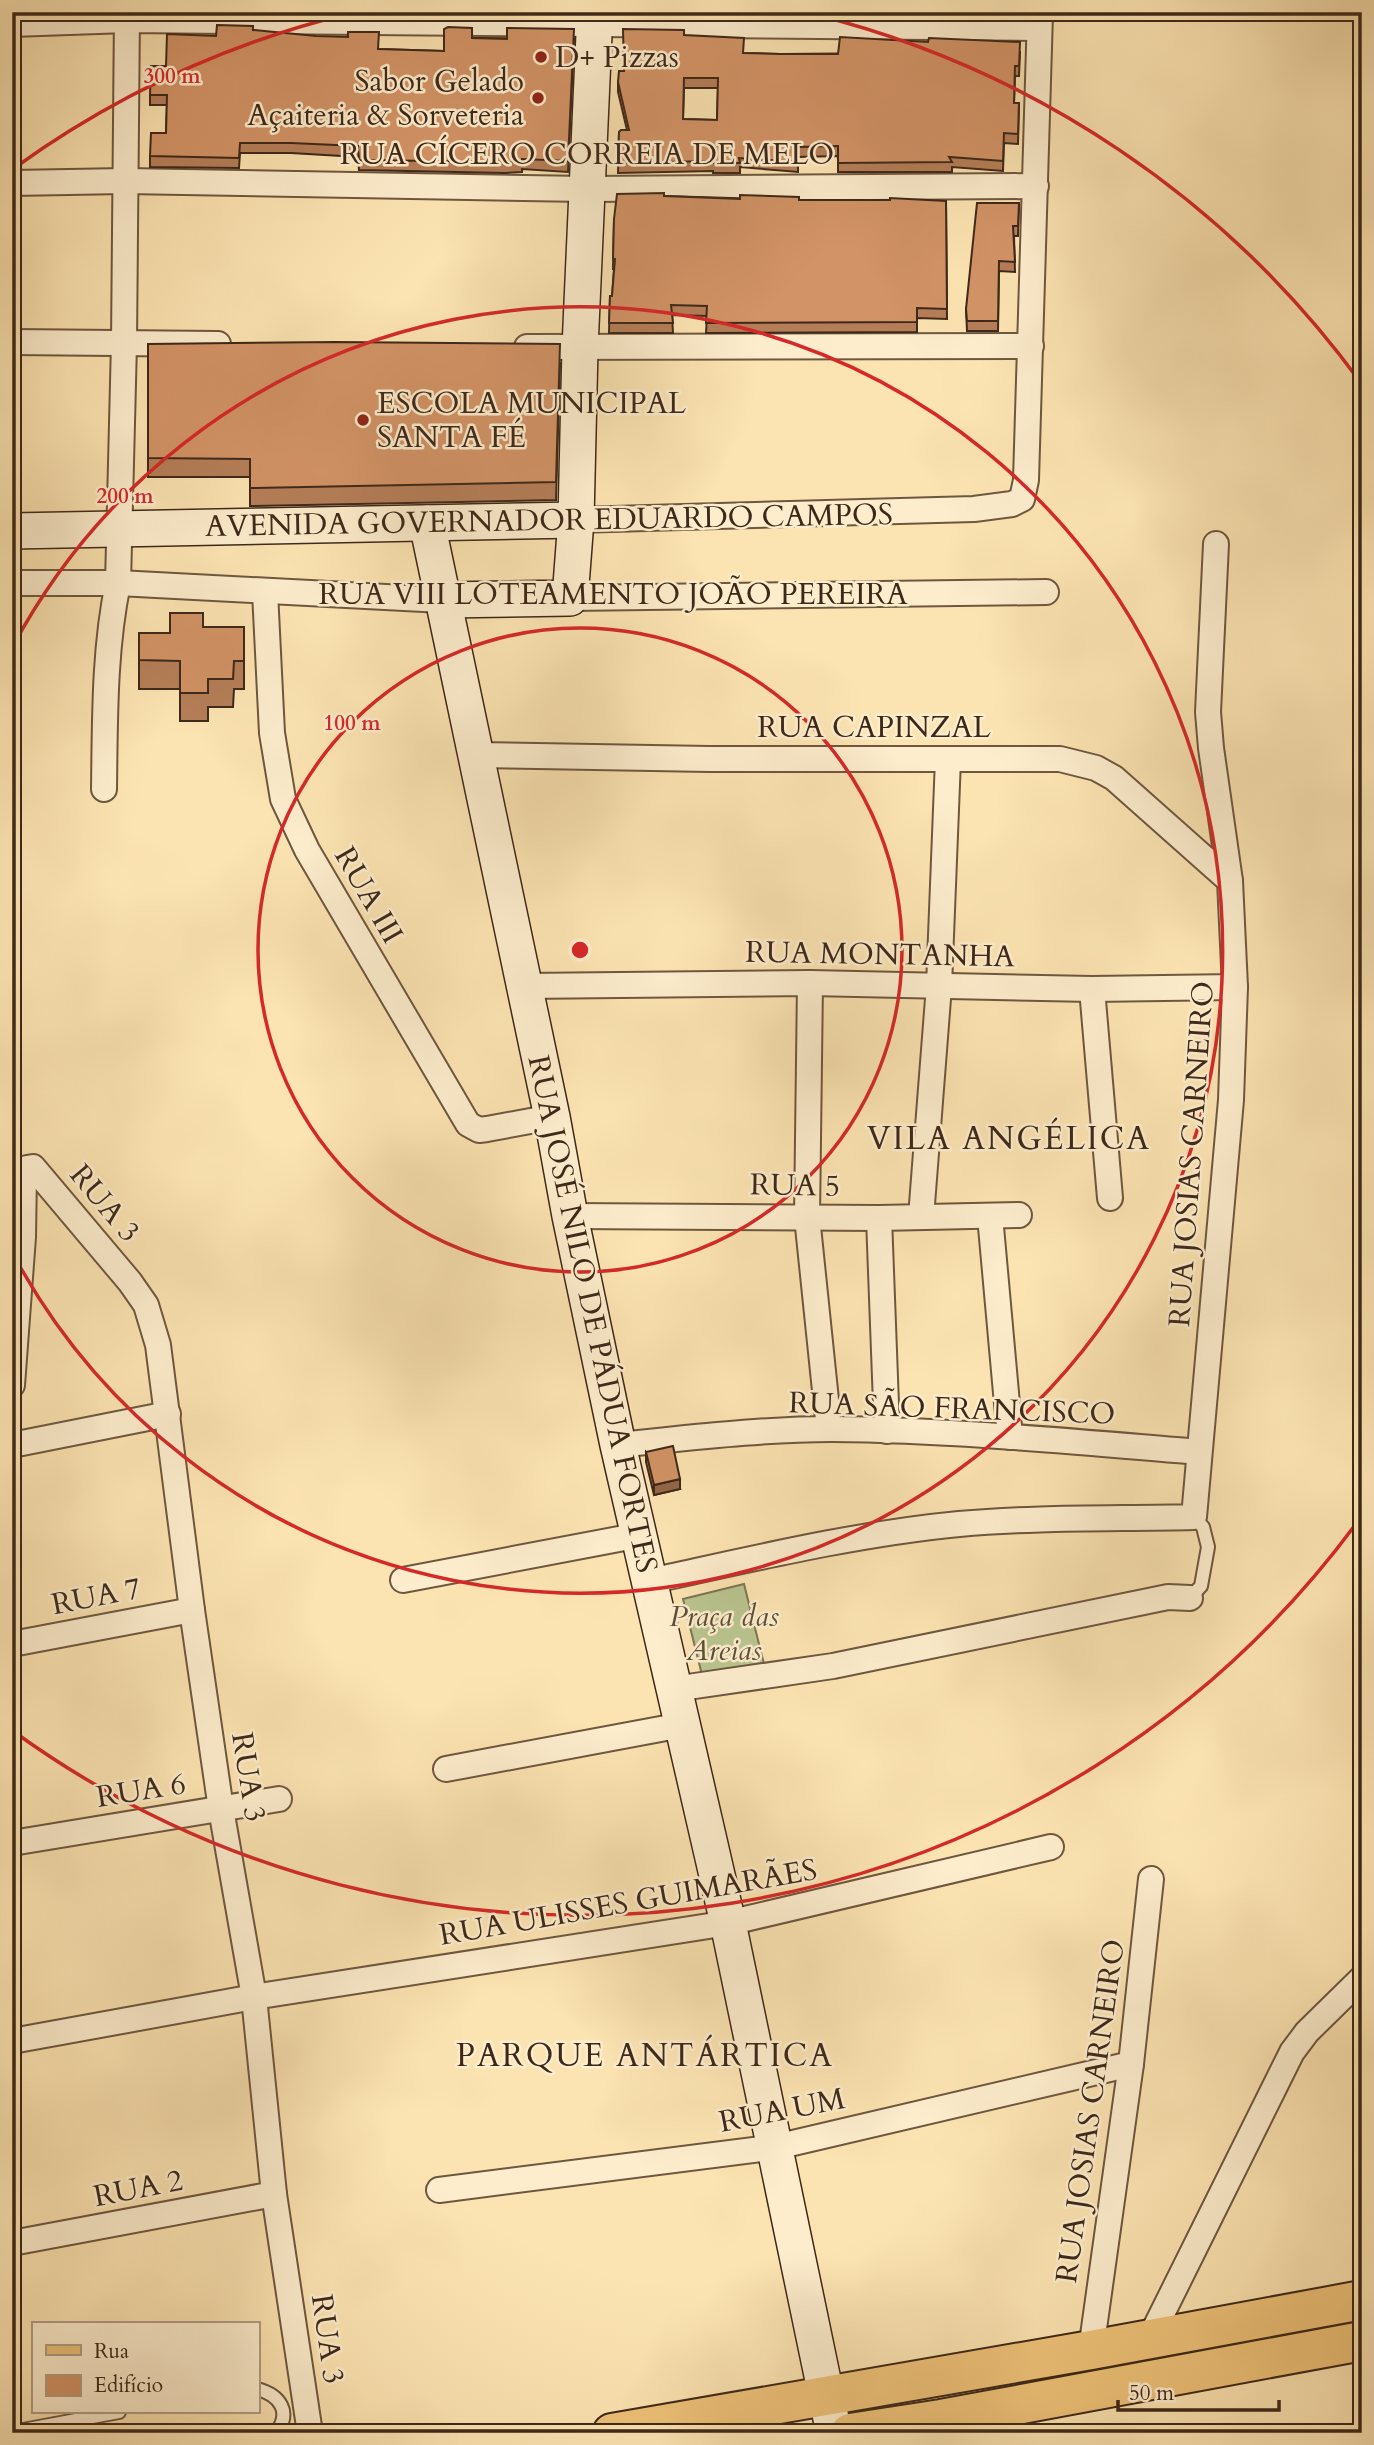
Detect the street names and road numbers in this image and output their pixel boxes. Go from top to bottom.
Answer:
street label: RUA CÍCERO CORREIA DE MELO [340,134,834,175]
street label: AVENIDA GOVERNADOR EDUARDO CAMPOS [205,494,893,547]
street label: RUA VIII LOTEAMENTO JOÃO PEREIRA [318,574,908,615]
street label: RUA CAPINZAL [757,707,992,748]
street label: RUA III [324,839,413,951]
street label: RUA MONTANHA [745,932,1016,977]
street label: RUA JOSIAS CARNEIRO [1159,980,1224,1328]
street label: RUA JOSÉ NILO DE PÁDUA FORTES [518,1052,667,1577]
street label: RUA 3 [60,1156,149,1251]
street label: RUA 5 [750,1164,840,1207]
street label: RUA SÃO FRANCISCO [788,1382,1116,1435]
street label: RUA 7 [48,1568,144,1625]
street label: RUA 3 [221,1729,276,1825]
street label: RUA 6 [93,1763,189,1818]
street label: RUA ULISSES GUIMARÃES [436,1849,820,1956]
street label: RUA JOSIAS CARNEIRO [1046,1937,1135,2286]
street label: RUA UM [716,2078,849,2143]
street label: RUA 2 [90,2160,186,2217]
street label: RUA 3 [301,2292,354,2387]

